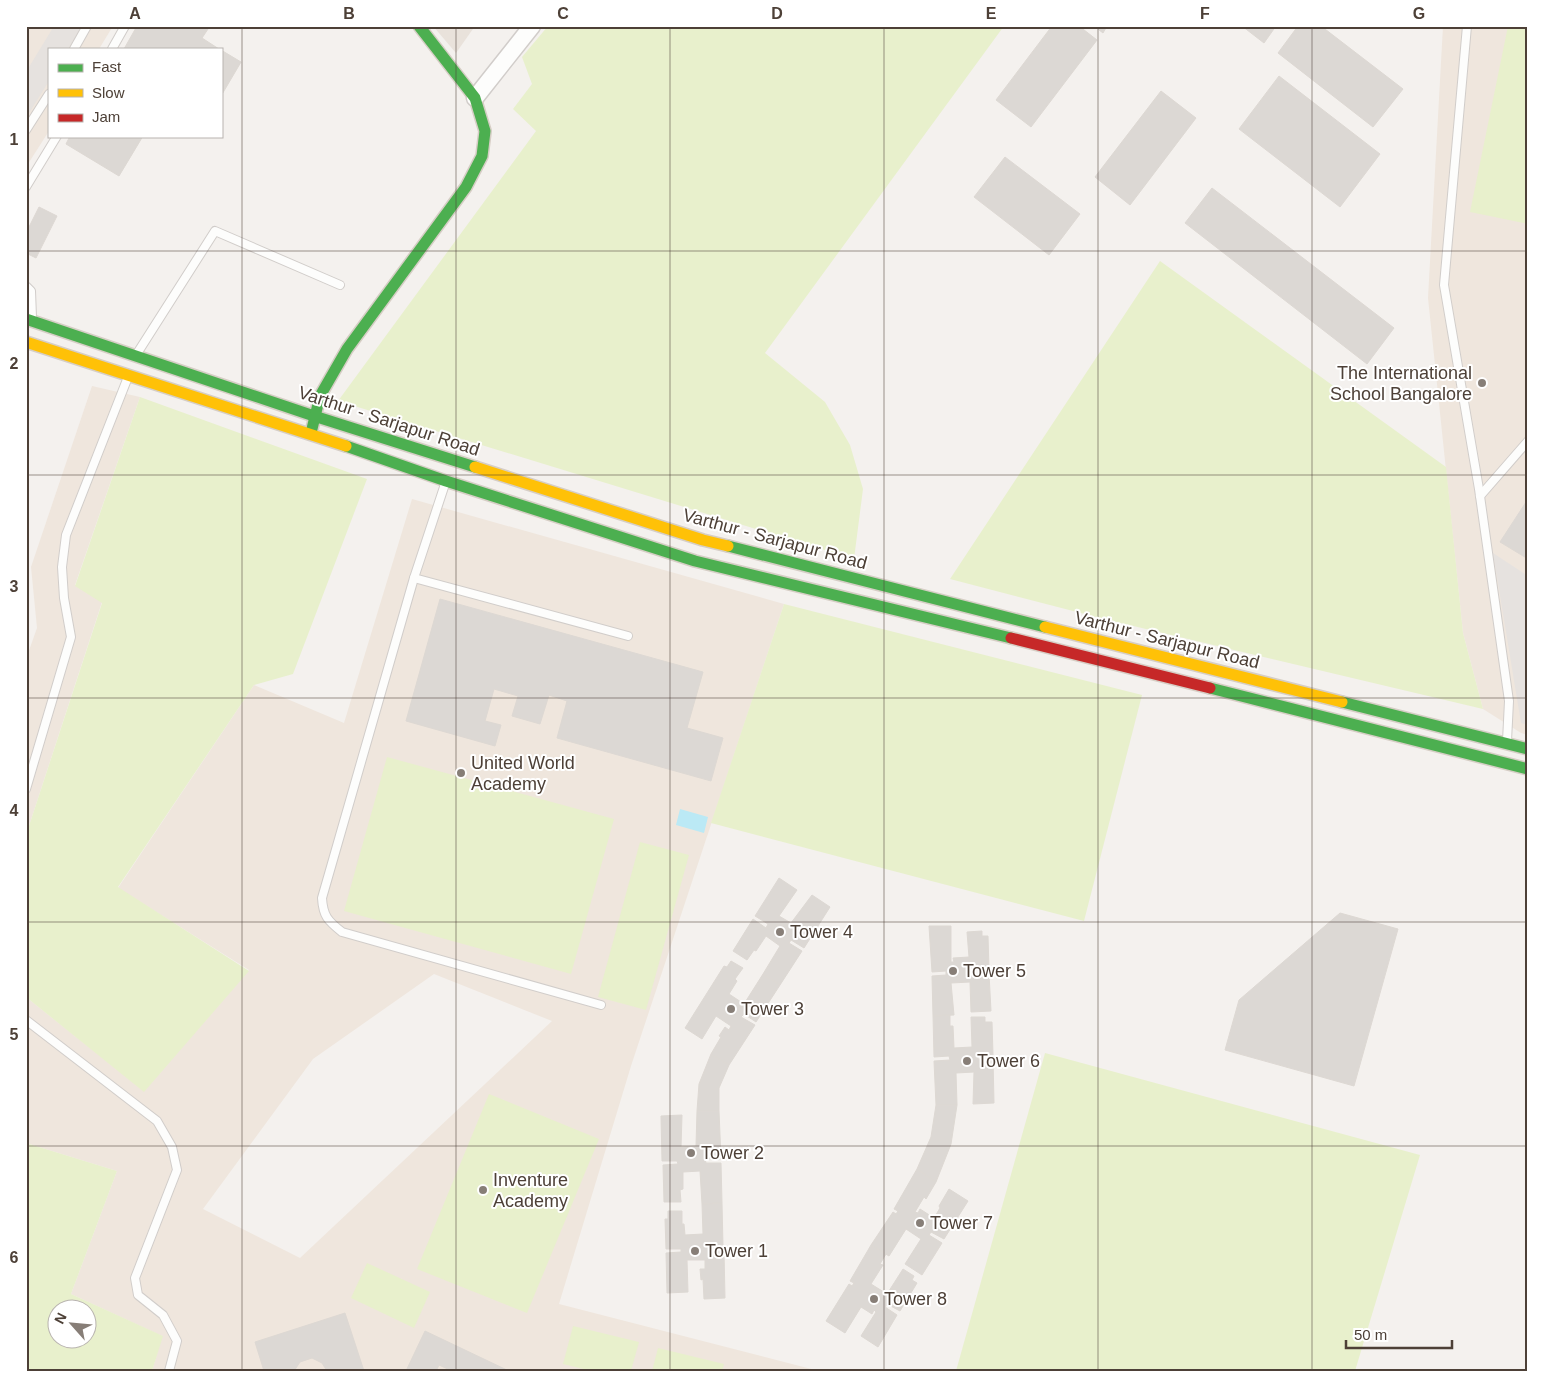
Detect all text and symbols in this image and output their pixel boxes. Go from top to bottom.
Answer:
text: A [129,5,141,22]
text: B [343,5,355,22]
text: C [557,5,569,22]
text: D [771,5,783,22]
text: E [986,5,997,22]
text: F [1200,5,1210,22]
text: G [1413,5,1425,22]
legend [48,48,222,138]
text: Fast [92,58,122,75]
text: Slow [92,84,125,101]
text: Jam [92,108,120,125]
text: 1 [10,131,19,148]
text: 2 [10,355,19,372]
place label: The International School Bangalore [1330,363,1472,404]
marker: The International School Bangalore [1476,377,1488,389]
street label: Varthur - Sarjapur Road [296,382,482,460]
street label: Varthur - Sarjapur Road [681,505,869,573]
text: 3 [10,578,19,595]
street label: Varthur - Sarjapur Road [1073,607,1261,673]
place label: United World Academy [471,753,575,794]
marker: United World Academy [455,767,467,779]
text: 4 [10,802,19,819]
place label: Tower 4 [790,922,853,942]
marker: Tower 4 [774,926,786,938]
place label: Tower 5 [963,961,1026,981]
marker: Tower 5 [947,965,959,977]
place label: Tower 3 [741,999,804,1019]
marker: Tower 3 [725,1003,737,1015]
text: 5 [10,1026,19,1043]
place label: Tower 6 [977,1051,1040,1071]
marker: Tower 6 [961,1055,973,1067]
place label: Tower 2 [701,1143,764,1163]
marker: Tower 2 [685,1147,697,1159]
place label: Inventure Academy [493,1170,568,1211]
marker: Inventure Academy [477,1184,489,1196]
place label: Tower 7 [930,1213,993,1233]
marker: Tower 7 [914,1217,926,1229]
place label: Tower 1 [705,1241,768,1261]
marker: Tower 1 [689,1245,701,1257]
text: 6 [10,1249,19,1266]
place label: Tower 8 [884,1289,947,1309]
marker: Tower 8 [868,1293,880,1305]
north arrow [48,1300,98,1350]
text: N [51,1310,70,1326]
scale bar [1346,1317,1453,1349]
text: 50 m [1354,1326,1387,1343]

